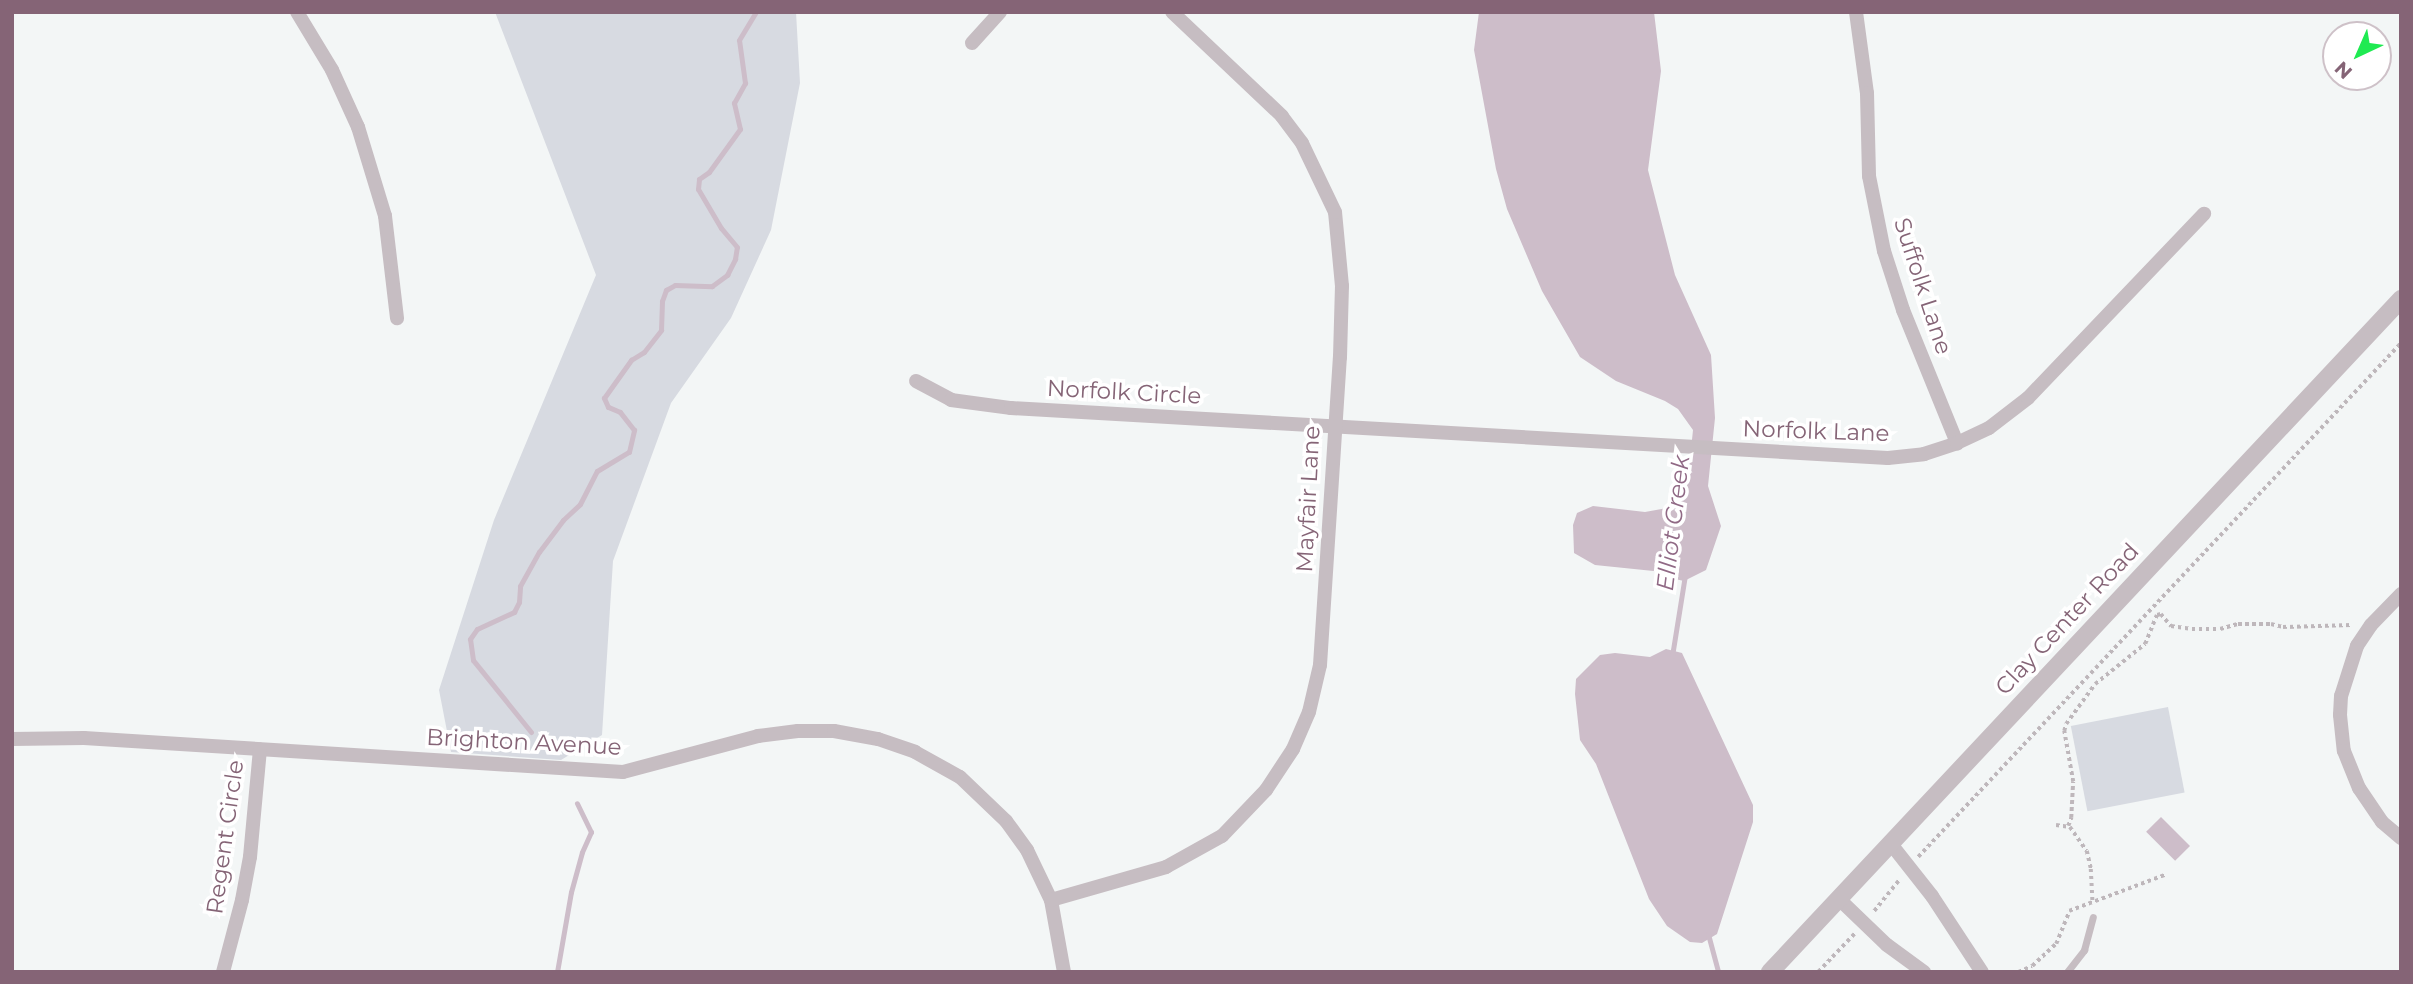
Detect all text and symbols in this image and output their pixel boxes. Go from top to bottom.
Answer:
north arrow [2322,21,2392,91]
text: N [2330,56,2357,84]
street label: Suffolk Lane [1888,214,1958,358]
street label: Norfolk Circle [1046,374,1202,410]
street label: Norfolk Lane [1742,415,1890,447]
street label: Mayfair Lane [1290,425,1326,573]
water label: Elliot Creek [1650,454,1696,592]
street label: Clay Center Road [1990,537,2144,701]
street label: Brighton Avenue [426,723,622,761]
street label: Regent Circle [201,758,249,916]

